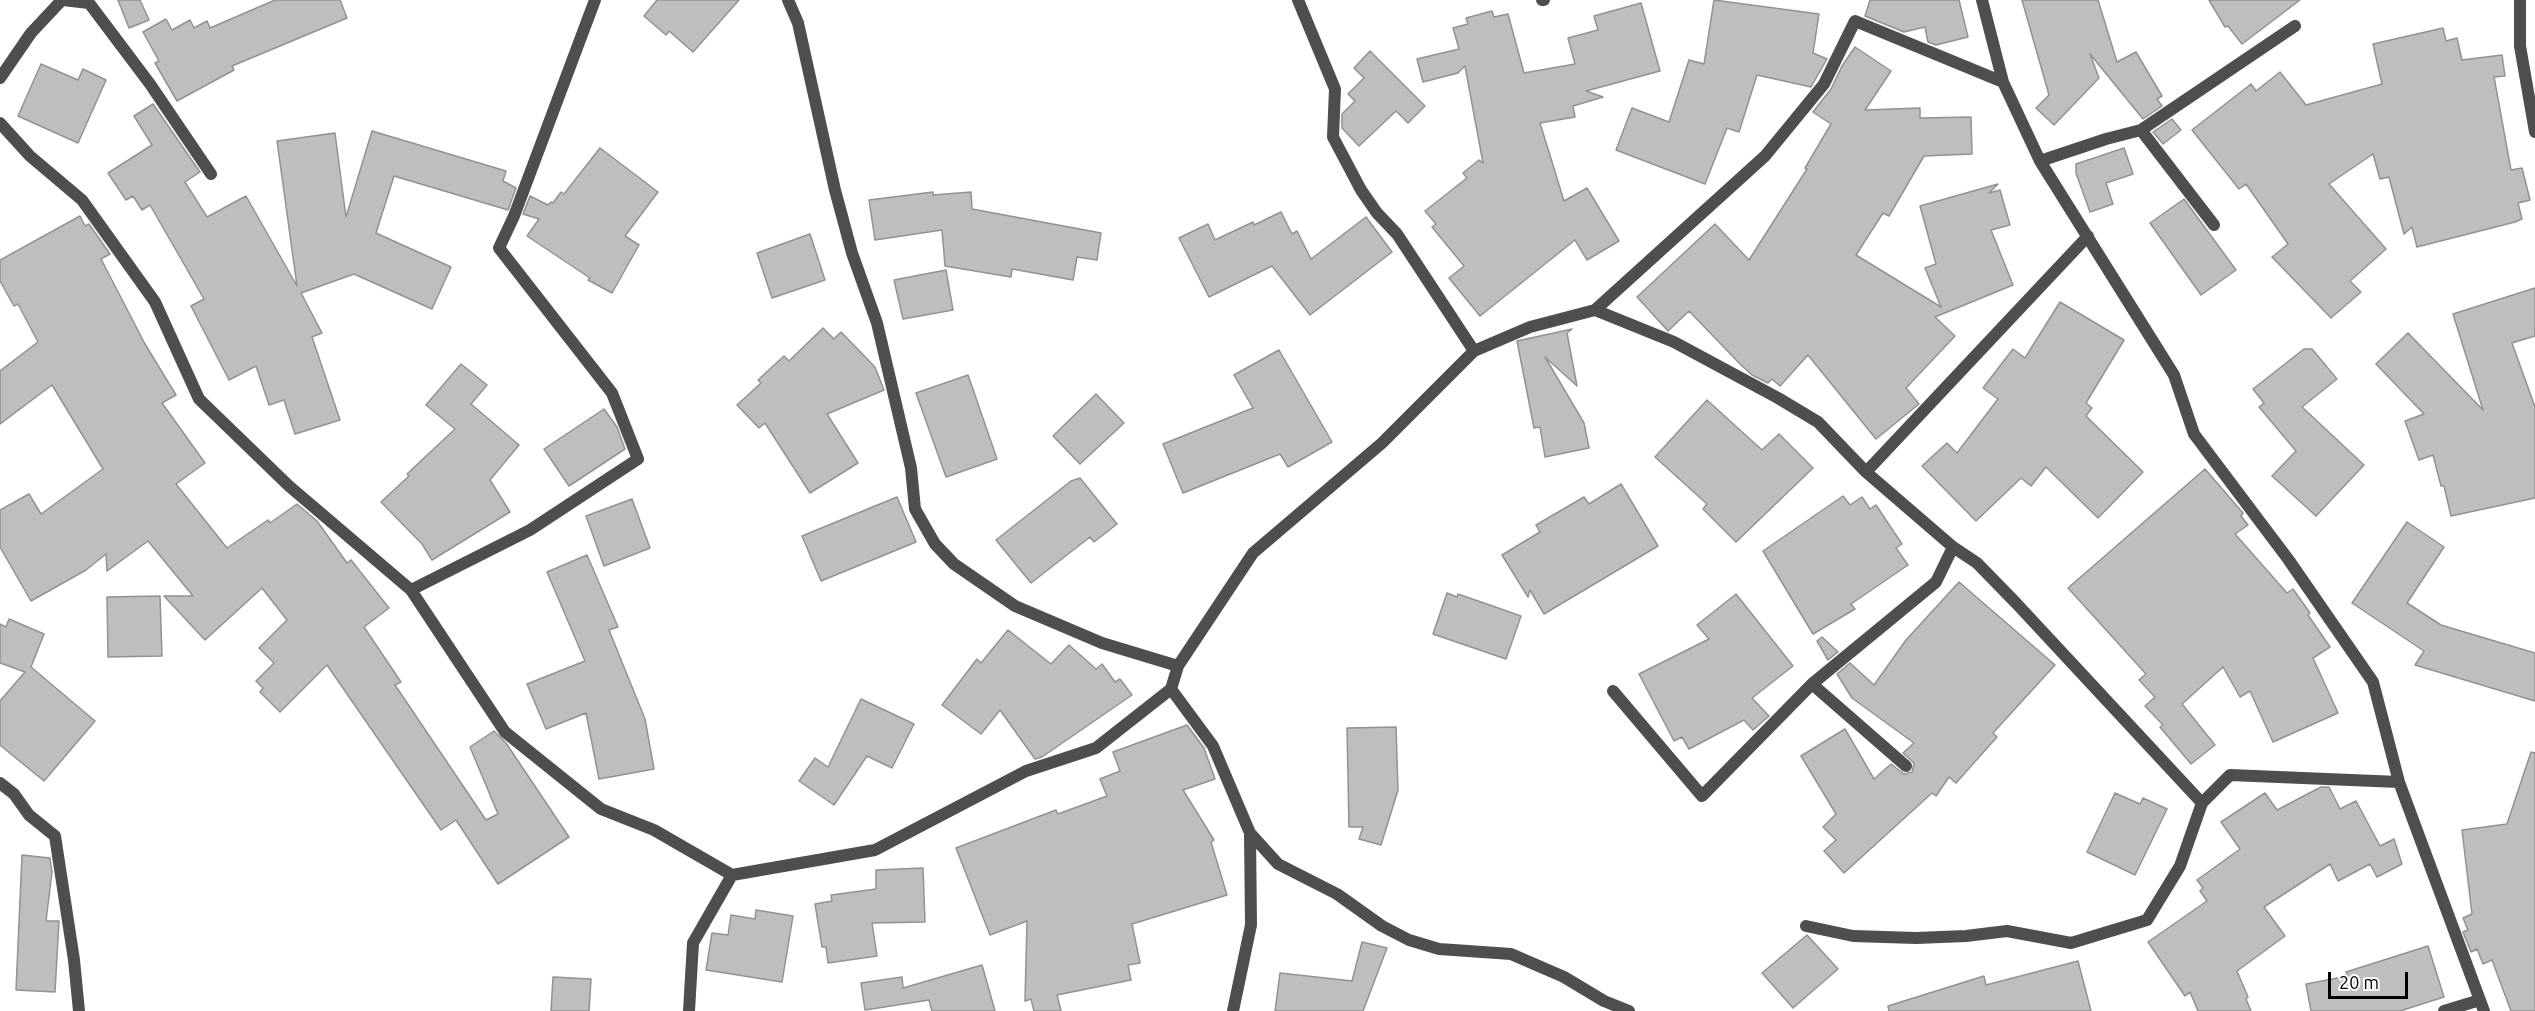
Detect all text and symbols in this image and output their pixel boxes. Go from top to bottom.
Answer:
scale bar [2331,960,2410,998]
text: 20 m [2339,972,2379,992]

